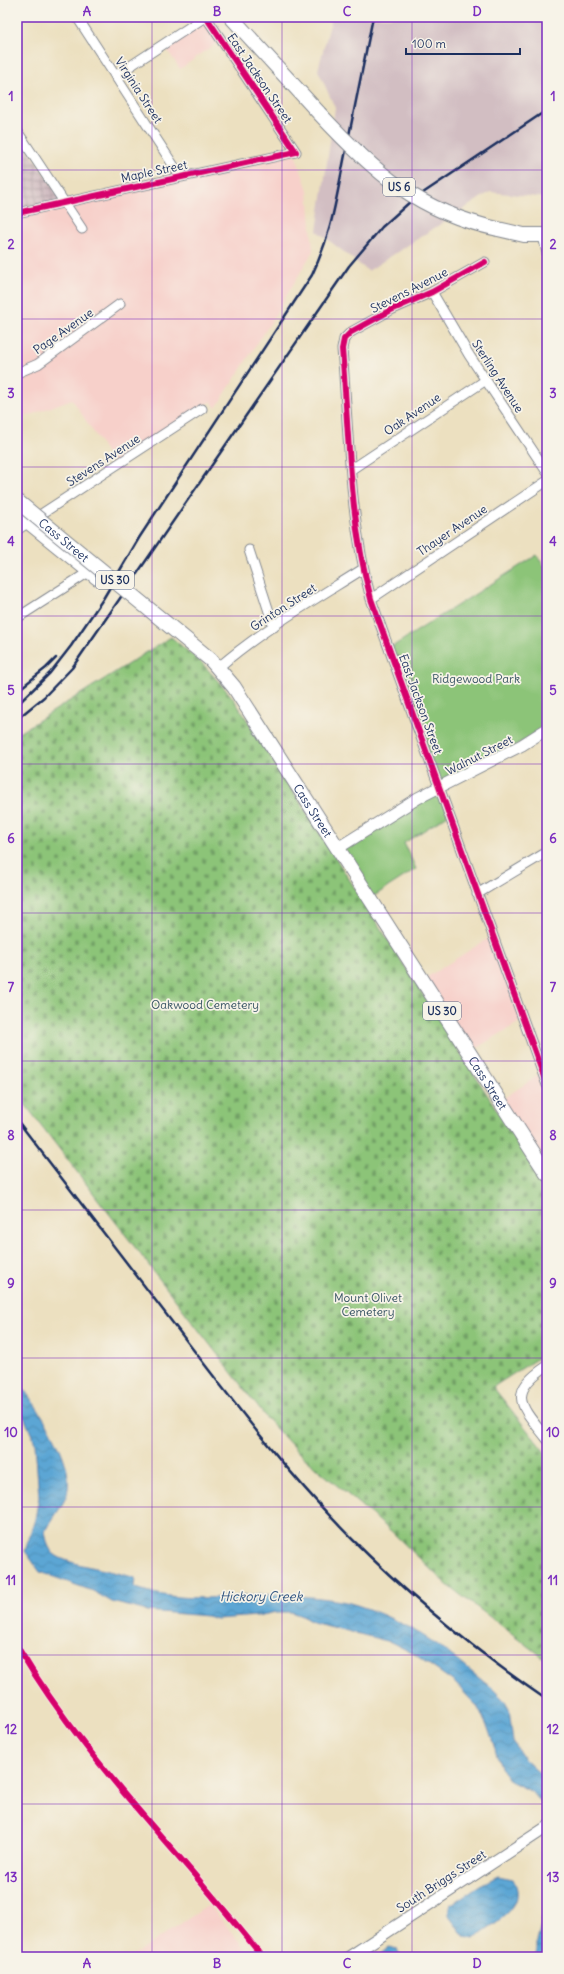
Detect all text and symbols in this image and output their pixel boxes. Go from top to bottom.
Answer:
text: A [83,3,92,20]
text: B [213,3,222,20]
text: C [343,3,352,20]
text: D [472,3,482,20]
street label: East Jackson Street [224,30,296,126]
scale bar [406,30,520,56]
text: 100 m [412,36,446,51]
street label: Virginia Street [112,54,166,126]
text: 1 [8,88,14,105]
text: 1 [550,88,556,105]
street label: Maple Street [119,157,189,185]
road number: US 6 [383,178,415,196]
text: 2 [7,236,15,253]
text: 2 [549,236,557,253]
street label: Stevens Avenue [368,264,450,316]
street label: Page Avenue [30,305,96,357]
street label: Sterling Avenue [469,337,527,415]
text: 3 [7,385,15,402]
text: 3 [549,385,557,402]
street label: Oak Avenue [381,390,443,438]
street label: Stevens Avenue [63,431,143,489]
street label: Thayer Avenue [414,501,490,559]
street label: Cass Street [36,515,92,565]
text: 4 [7,533,15,550]
text: 4 [549,533,557,550]
road number: US 30 [96,571,134,589]
street label: Grinton Street [247,580,319,634]
street label: East Jackson Street [396,652,446,756]
park label: Ridgewood Park [432,671,520,686]
text: 5 [7,682,15,699]
text: 5 [549,682,557,699]
street label: Walnut Street [443,732,515,778]
street label: Cass Street [291,781,336,840]
text: 6 [7,830,15,847]
text: 6 [549,830,557,847]
text: 7 [8,979,15,996]
text: 7 [550,979,557,996]
park label: Oakwood Cemetery [151,997,259,1012]
road number: US 30 [423,1002,461,1020]
street label: Cass Street [466,1053,511,1112]
text: 8 [7,1127,15,1144]
text: 8 [549,1127,557,1144]
text: 9 [7,1275,15,1292]
text: 9 [549,1275,557,1292]
park label: Mount Olivet Cemetery [334,1290,402,1319]
text: 10 [4,1424,18,1441]
text: 10 [546,1424,560,1441]
text: 11 [6,1572,16,1589]
text: 11 [548,1572,558,1589]
water label: Hickory Creek [220,1588,304,1605]
text: 12 [5,1721,17,1738]
text: 12 [547,1721,559,1738]
street label: South Briggs Street [394,1847,488,1915]
text: 13 [5,1869,17,1886]
text: 13 [547,1869,559,1886]
text: A [83,1955,92,1972]
text: B [213,1955,222,1972]
text: C [343,1955,352,1972]
text: D [472,1955,482,1972]

